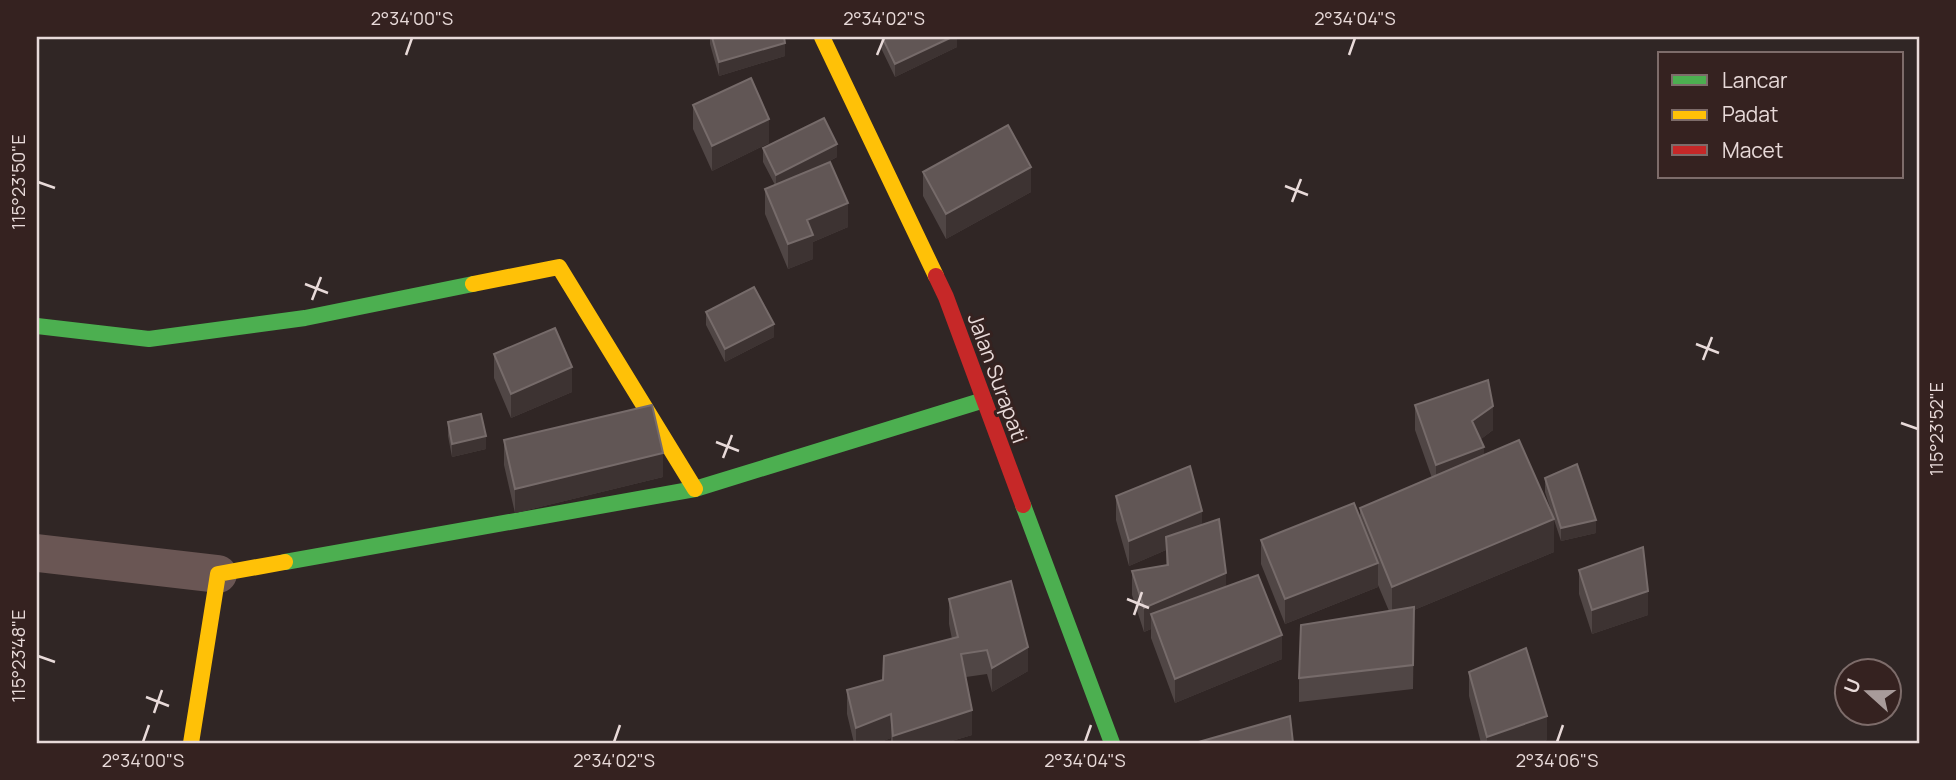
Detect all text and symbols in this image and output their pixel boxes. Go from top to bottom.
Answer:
text: 2°34'00"S [371,6,453,30]
text: 2°34'02"S [843,6,925,30]
text: 2°34'04"S [1314,6,1396,30]
legend [1658,52,1904,178]
text: Lancar [1722,66,1788,94]
text: Padat [1722,100,1778,128]
text: 115°23'50"E [6,134,30,230]
text: Macet [1722,136,1783,164]
street label: Jalan Surapati [962,309,1034,447]
text: 115°23'52"E [1924,382,1948,476]
text: 115°23'48"E [6,610,30,702]
north arrow [1834,658,1904,728]
text: U [1838,675,1867,697]
text: 2°34'00"S [102,748,184,772]
text: 2°34'02"S [573,748,655,772]
text: 2°34'04"S [1044,748,1126,772]
text: 2°34'06"S [1516,748,1598,772]

